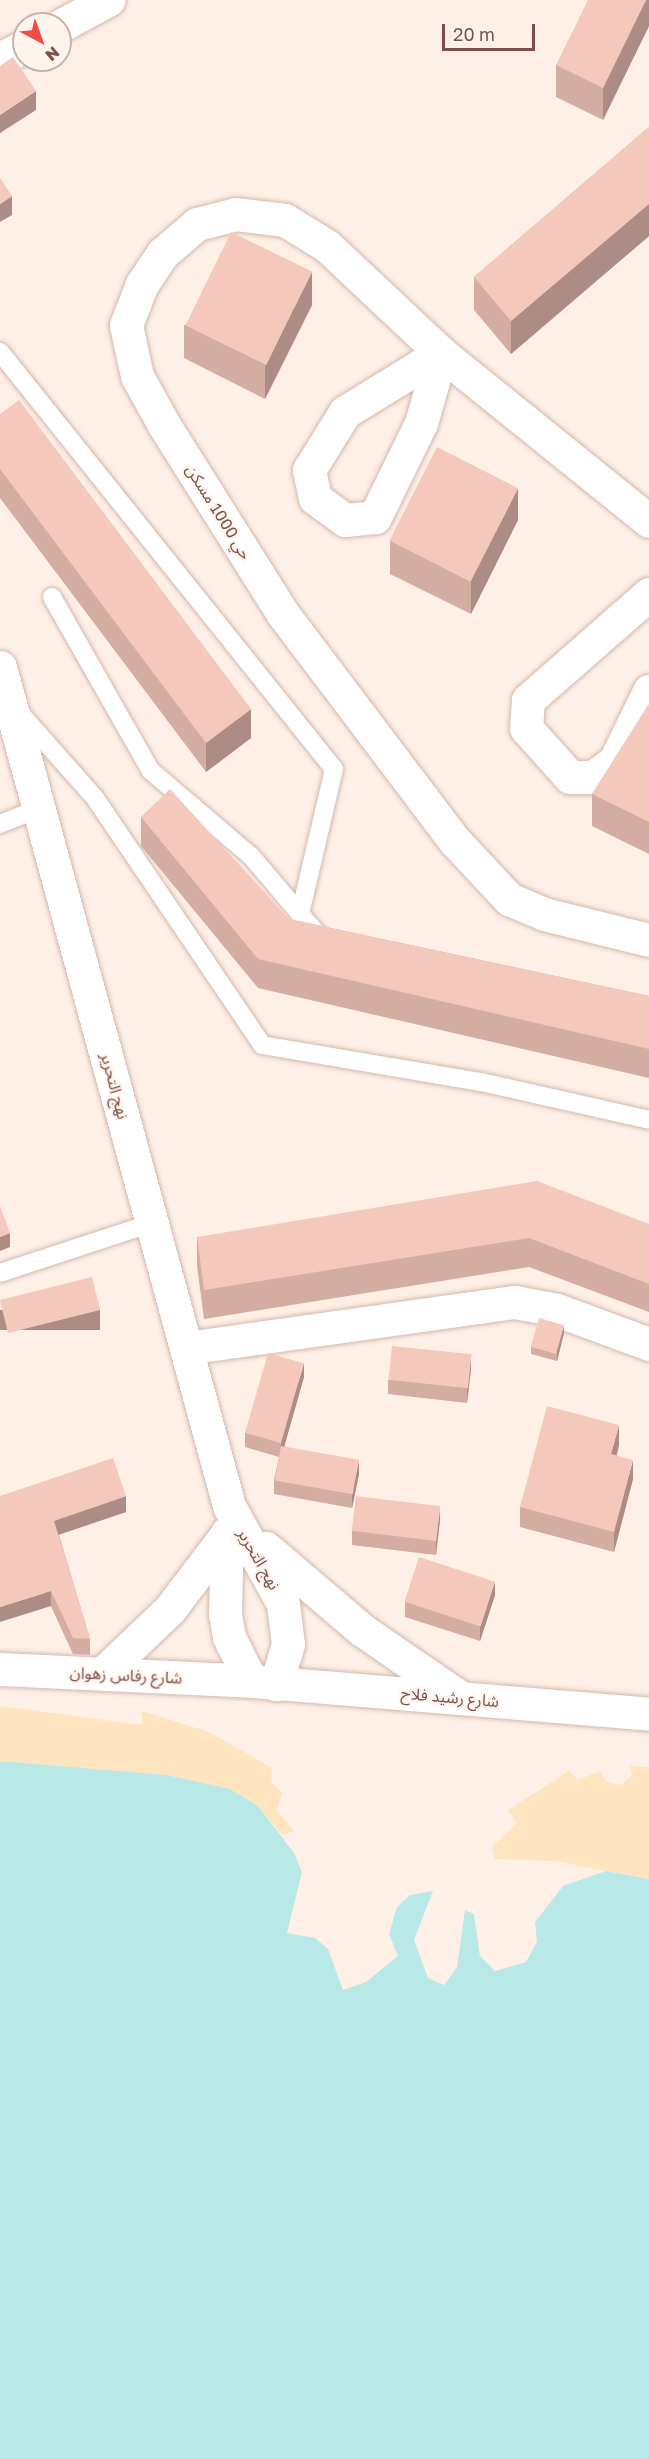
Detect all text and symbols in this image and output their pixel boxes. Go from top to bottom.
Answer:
north arrow [12,12,72,72]
scale bar [445,12,538,50]
text: 20 m [453,23,495,45]
text: N [41,43,64,66]
street label: حي 1000 مسكن [182,461,256,563]
street label: نهج التحرير [97,1051,133,1121]
street label: نهج التحرير [234,1525,284,1593]
street label: شارع رفاس زهوان [69,1662,183,1688]
street label: شارع رشيد فلاح [400,1683,500,1711]

